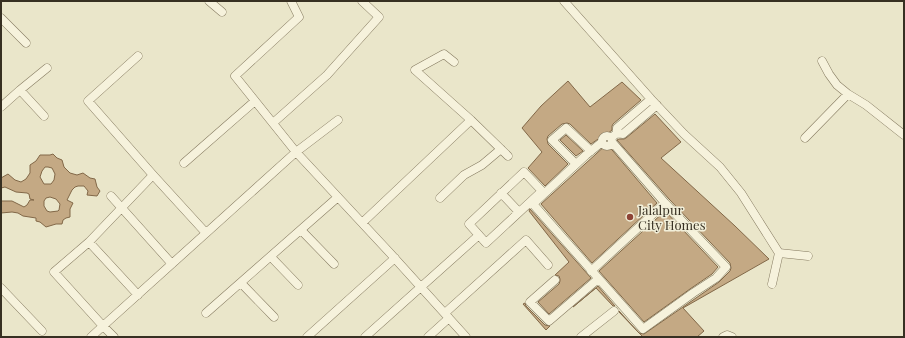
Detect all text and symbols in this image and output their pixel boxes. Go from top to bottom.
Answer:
place label: Jalalpur City Homes [637,201,706,233]
marker: Jalalpur City Homes [625,212,635,222]

